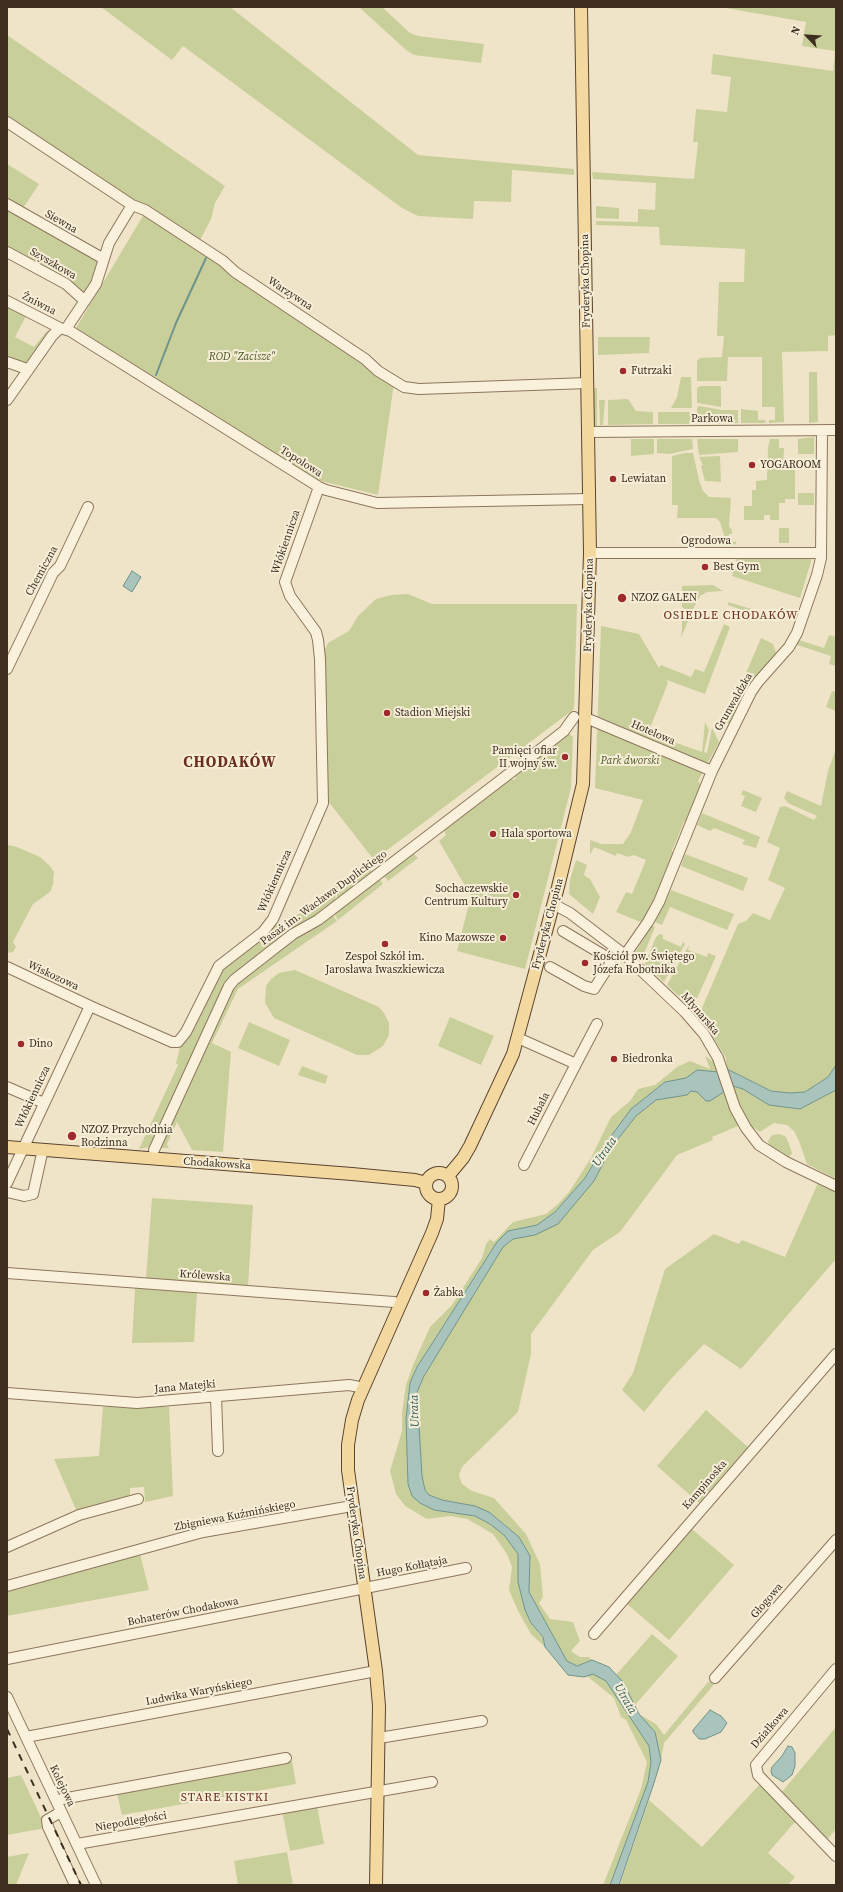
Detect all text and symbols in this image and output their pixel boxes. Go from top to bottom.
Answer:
north arrow [787,16,827,56]
text: N [787,24,804,38]
street label: Siewna [43,208,79,236]
street label: Fryderyka Chopina [579,234,593,328]
street label: Szyszkowa [27,245,79,283]
street label: Warzywna [265,274,315,314]
street label: Żniwna [20,290,58,318]
park label: ROD "Zacisze" [209,350,275,364]
place label: Futrzaki [631,364,672,378]
marker: Futrzaki [618,366,628,376]
street label: Parkowa [691,412,733,426]
street label: Topolowa [277,444,325,480]
place label: YOGAROOM [760,458,821,472]
marker: YOGAROOM [747,460,757,470]
place label: Lewiatan [621,472,666,486]
marker: Lewiatan [608,474,618,484]
street label: Włókiennicza [269,508,303,576]
street label: Ogrodowa [681,534,731,548]
street label: Chemiczna [23,544,61,598]
street label: Fryderyka Chopina [582,558,596,652]
place label: Best Gym [713,560,759,574]
marker: Best Gym [700,562,710,572]
place label: NZOZ GALEN [631,591,697,605]
marker: NZOZ GALEN [616,592,628,604]
district label: OSIEDLE CHODAKÓW [663,609,799,623]
street label: Grunwaldzka [712,671,756,733]
place label: Stadion Miejski [395,706,470,720]
marker: Stadion Miejski [382,708,392,718]
street label: Hotelowa [629,718,677,748]
place label: Pamięci ofiar II wojny św. [492,744,557,770]
marker: Pamięci ofiar II wojny św. [560,752,570,762]
district label: CHODAKÓW [183,754,277,772]
park label: Park dworski [600,754,660,768]
place label: Hala sportowa [501,827,572,841]
marker: Hala sportowa [488,829,498,839]
street label: Włókiennicza [255,848,295,914]
street label: Pasaż im. Wacława Duplickiego [258,848,390,948]
street label: Fryderyka Chopina [529,877,567,971]
place label: Sochaczewskie Centrum Kultury [425,882,508,908]
marker: Sochaczewskie Centrum Kultury [511,890,521,900]
place label: Kino Mazowsze [419,931,495,945]
marker: Kino Mazowsze [498,933,508,943]
marker: Zespoł Szkół im. Jarosława Iwaszkiewicza [380,939,390,949]
place label: Zespoł Szkół im. Jarosława Iwaszkiewicza [325,950,445,976]
place label: Kościół pw. Świętego Józefa Robotnika [593,950,695,976]
street label: Wiskozowa [25,958,81,994]
marker: Kościół pw. Świętego Józefa Robotnika [580,958,590,968]
street label: Młynarska [678,990,722,1038]
place label: Dino [29,1037,53,1051]
marker: Dino [16,1039,26,1049]
place label: Biedronka [622,1052,673,1066]
marker: Biedronka [609,1054,619,1064]
street label: Włókiennicza [13,1064,53,1130]
street label: Hubala [525,1090,553,1128]
place label: NZOZ Przychodnia Rodzinna [81,1123,173,1149]
marker: NZOZ Przychodnia Rodzinna [66,1130,78,1142]
water label: Utrata [590,1134,620,1170]
street label: Chodakowska [183,1155,251,1173]
street label: Królewska [179,1268,231,1284]
place label: Żabka [434,1286,464,1300]
marker: Żabka [421,1288,431,1298]
street label: Jana Matejki [154,1378,216,1396]
water label: Utrata [407,1394,423,1428]
street label: Kampinoska [680,1458,730,1512]
street label: Fryderyka Chopina [343,1486,369,1580]
street label: Zbigniewa Kuźmińskiego [173,1498,297,1534]
street label: Hugo Kołłątaja [375,1554,449,1580]
street label: Głogowa [748,1581,786,1621]
street label: Bohaterów Chodakowa [126,1595,240,1629]
street label: Ludwika Waryńskiego [145,1675,253,1709]
water label: Utrata [611,1681,639,1717]
street label: Działkowa [748,1705,792,1751]
street label: Kolejowa [46,1763,78,1809]
district label: STARE KISTKI [181,1791,269,1805]
street label: Niepodległości [94,1809,168,1835]

